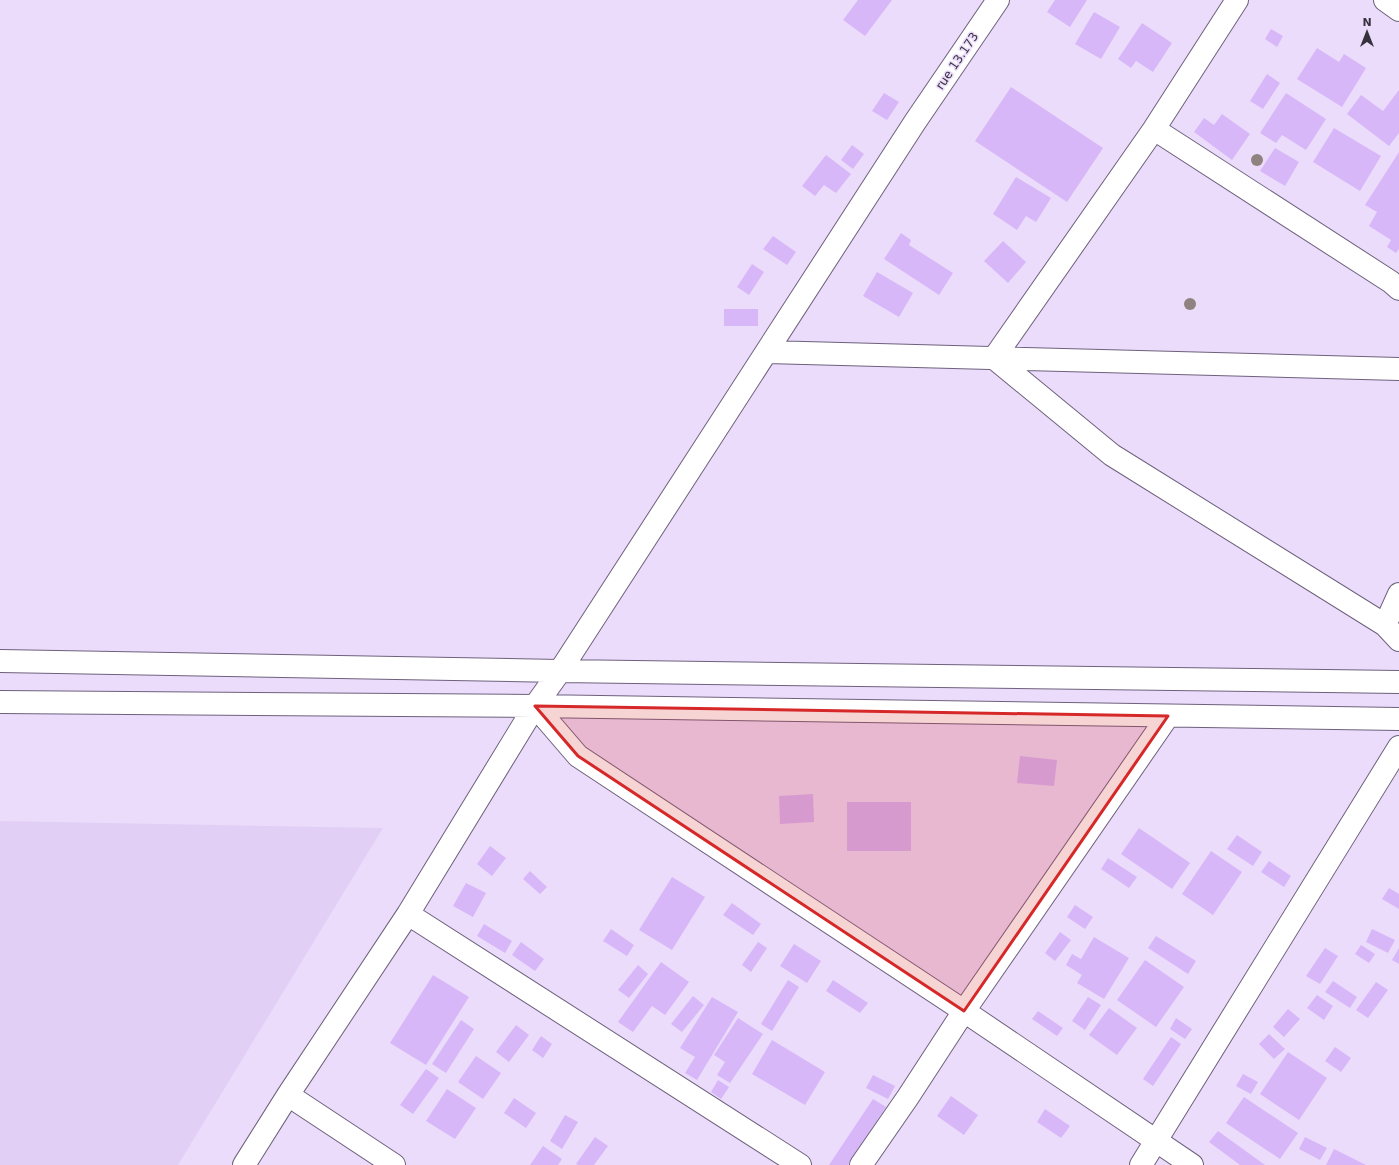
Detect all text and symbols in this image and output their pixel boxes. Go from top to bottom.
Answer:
north arrow [1347,12,1387,52]
text: N [1362,16,1372,29]
street label: rue 13.173 [933,30,981,92]

